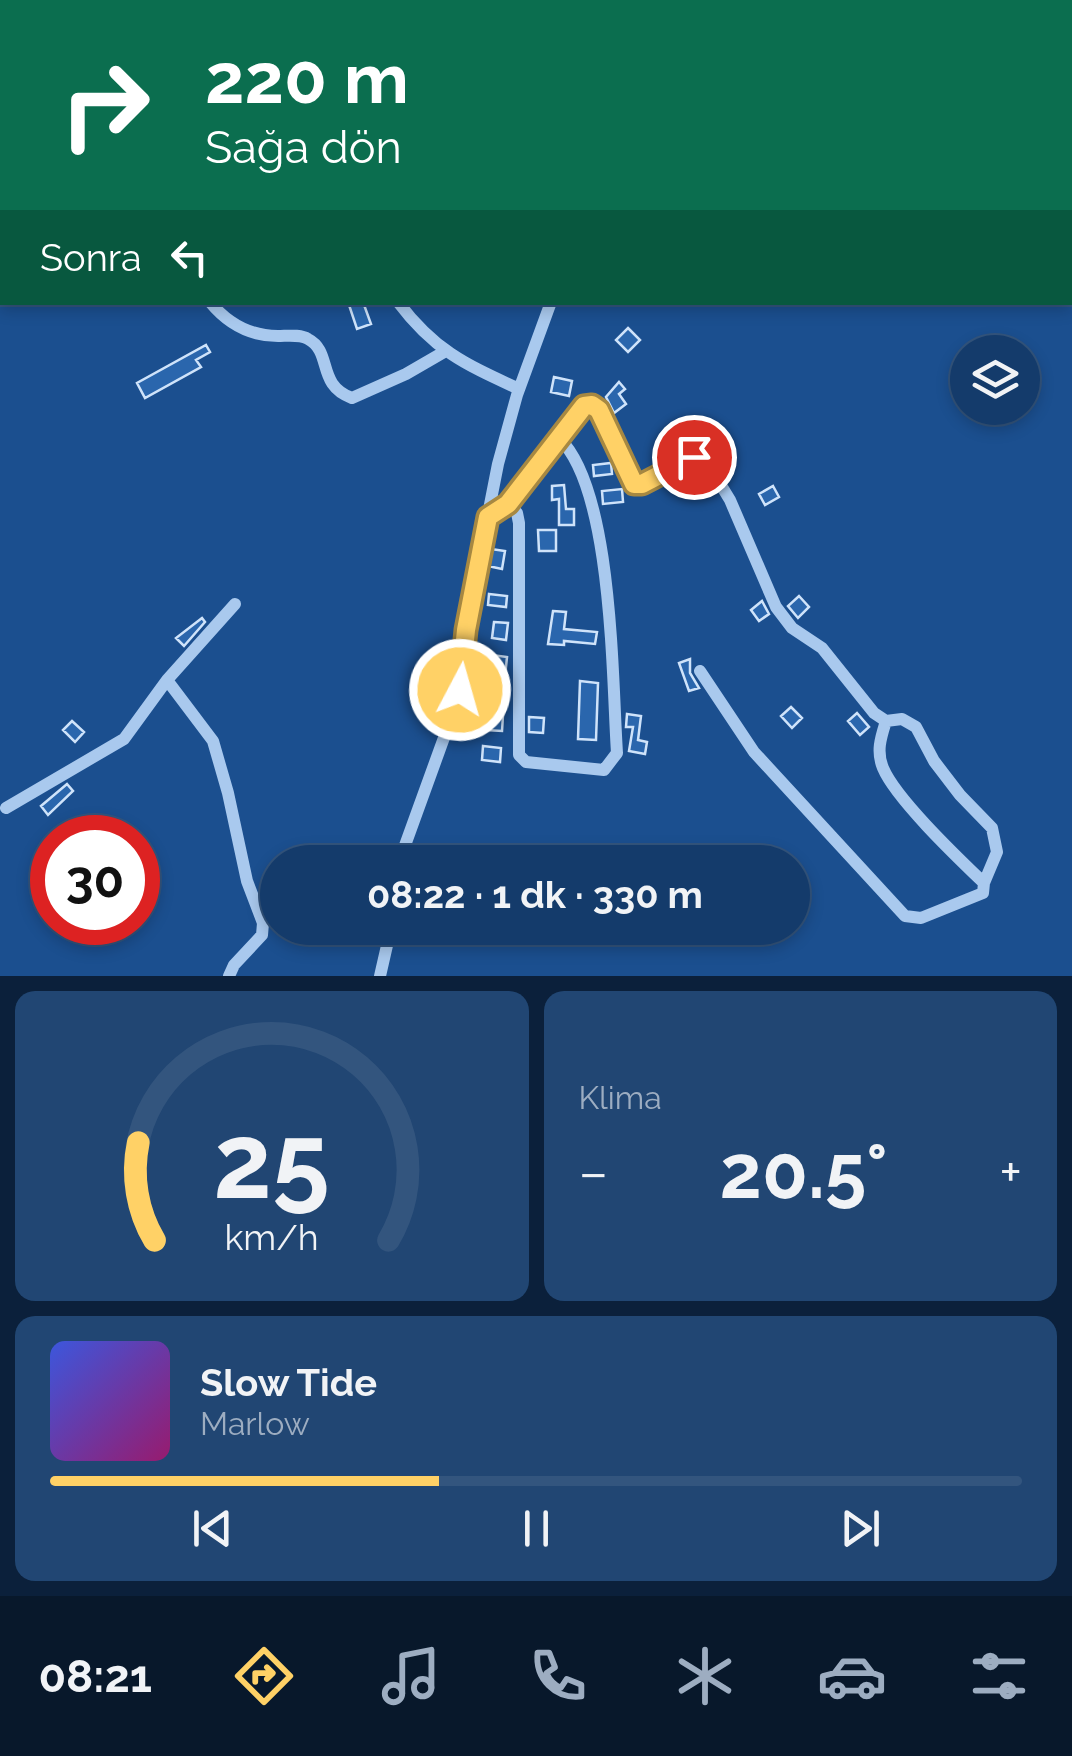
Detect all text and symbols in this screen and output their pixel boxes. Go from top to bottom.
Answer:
text: 220 m [205,37,409,119]
icon: right [40,40,170,170]
text: Sağa dön [205,121,402,174]
icon: left [162,230,217,285]
text: Sonra [40,235,142,280]
map controls [950,335,1040,425]
button: layers [950,335,1040,425]
pin [652,415,737,500]
icon: arrive [667,430,722,485]
position arrow [408,638,512,742]
speed limit sign: 30 [30,815,160,945]
text: 08:22 · 1 dk · 330 m [367,872,703,917]
text: Klima [579,1079,662,1116]
text: 25 [214,1100,330,1222]
text: 20.5° [720,1127,888,1216]
text: − [579,1140,608,1205]
text: + [999,1140,1022,1205]
text: km/h [225,1216,319,1258]
text: Slow Tide [200,1360,377,1405]
text: Marlow [200,1405,310,1442]
icon: previous [185,1501,240,1556]
icon: pause [509,1501,564,1556]
icon: next [833,1501,888,1556]
icon: directions [229,1641,299,1711]
icon: music [376,1641,446,1711]
icon: phone [523,1641,593,1711]
icon: climate [670,1641,740,1711]
icon: car [817,1641,887,1711]
icon: filters [964,1641,1034,1711]
text: 08:21 [38,1650,152,1703]

